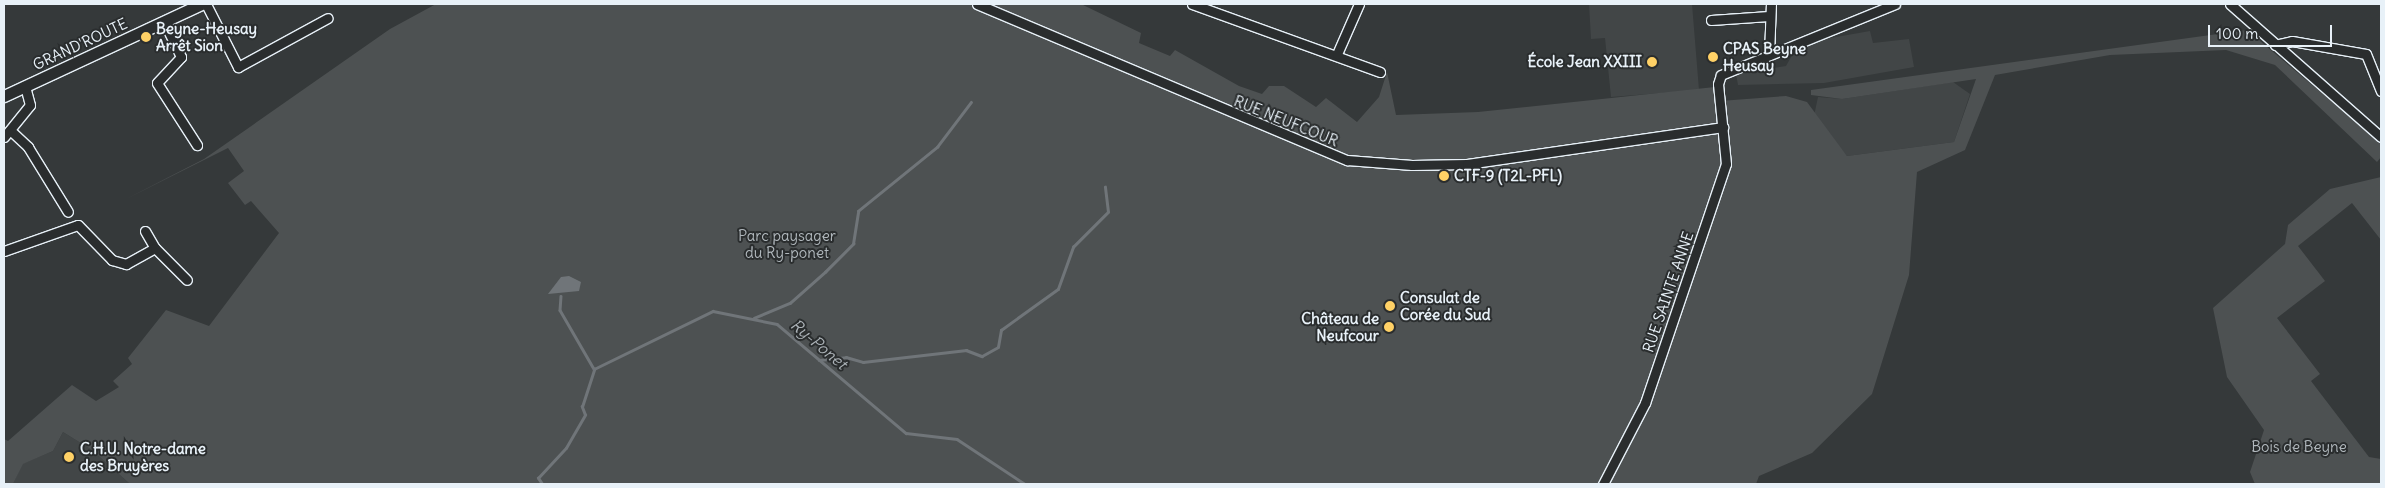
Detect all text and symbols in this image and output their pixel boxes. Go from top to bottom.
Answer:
street label: GRAND'ROUTE [30,14,130,74]
scale bar [2210,15,2334,47]
place label: Beyne-Heusay Arrêt Sion [156,19,257,54]
text: 100 m [2216,24,2258,43]
marker: Beyne-Heusay Arrêt Sion [140,31,152,43]
place label: CPAS Beyne Heusay [1723,39,1806,74]
marker: CPAS Beyne Heusay [1707,51,1719,63]
place label: École Jean XXIII [1528,53,1642,71]
marker: École Jean XXIII [1646,56,1658,68]
street label: RUE NEUFCOUR [1231,92,1341,150]
place label: CTF-9 (T2L-PFL) [1454,167,1562,185]
marker: CTF-9 (T2L-PFL) [1438,170,1450,182]
park label: Parc paysager du Ry-ponet [738,226,836,261]
street label: RUE SAINTE ANNE [1639,229,1697,355]
place label: Consulat de Corée du Sud [1400,288,1491,323]
marker: Consulat de Corée du Sud [1384,300,1396,312]
place label: Château de Neufcour [1301,309,1379,344]
water label: Ry-Ponet [787,315,851,373]
marker: Château de Neufcour [1383,321,1395,333]
park label: Bois de Beyne [2251,438,2347,456]
place label: C.H.U. Notre-dame des Bruyères [80,439,206,474]
marker: C.H.U. Notre-dame des Bruyères [62,450,76,464]

